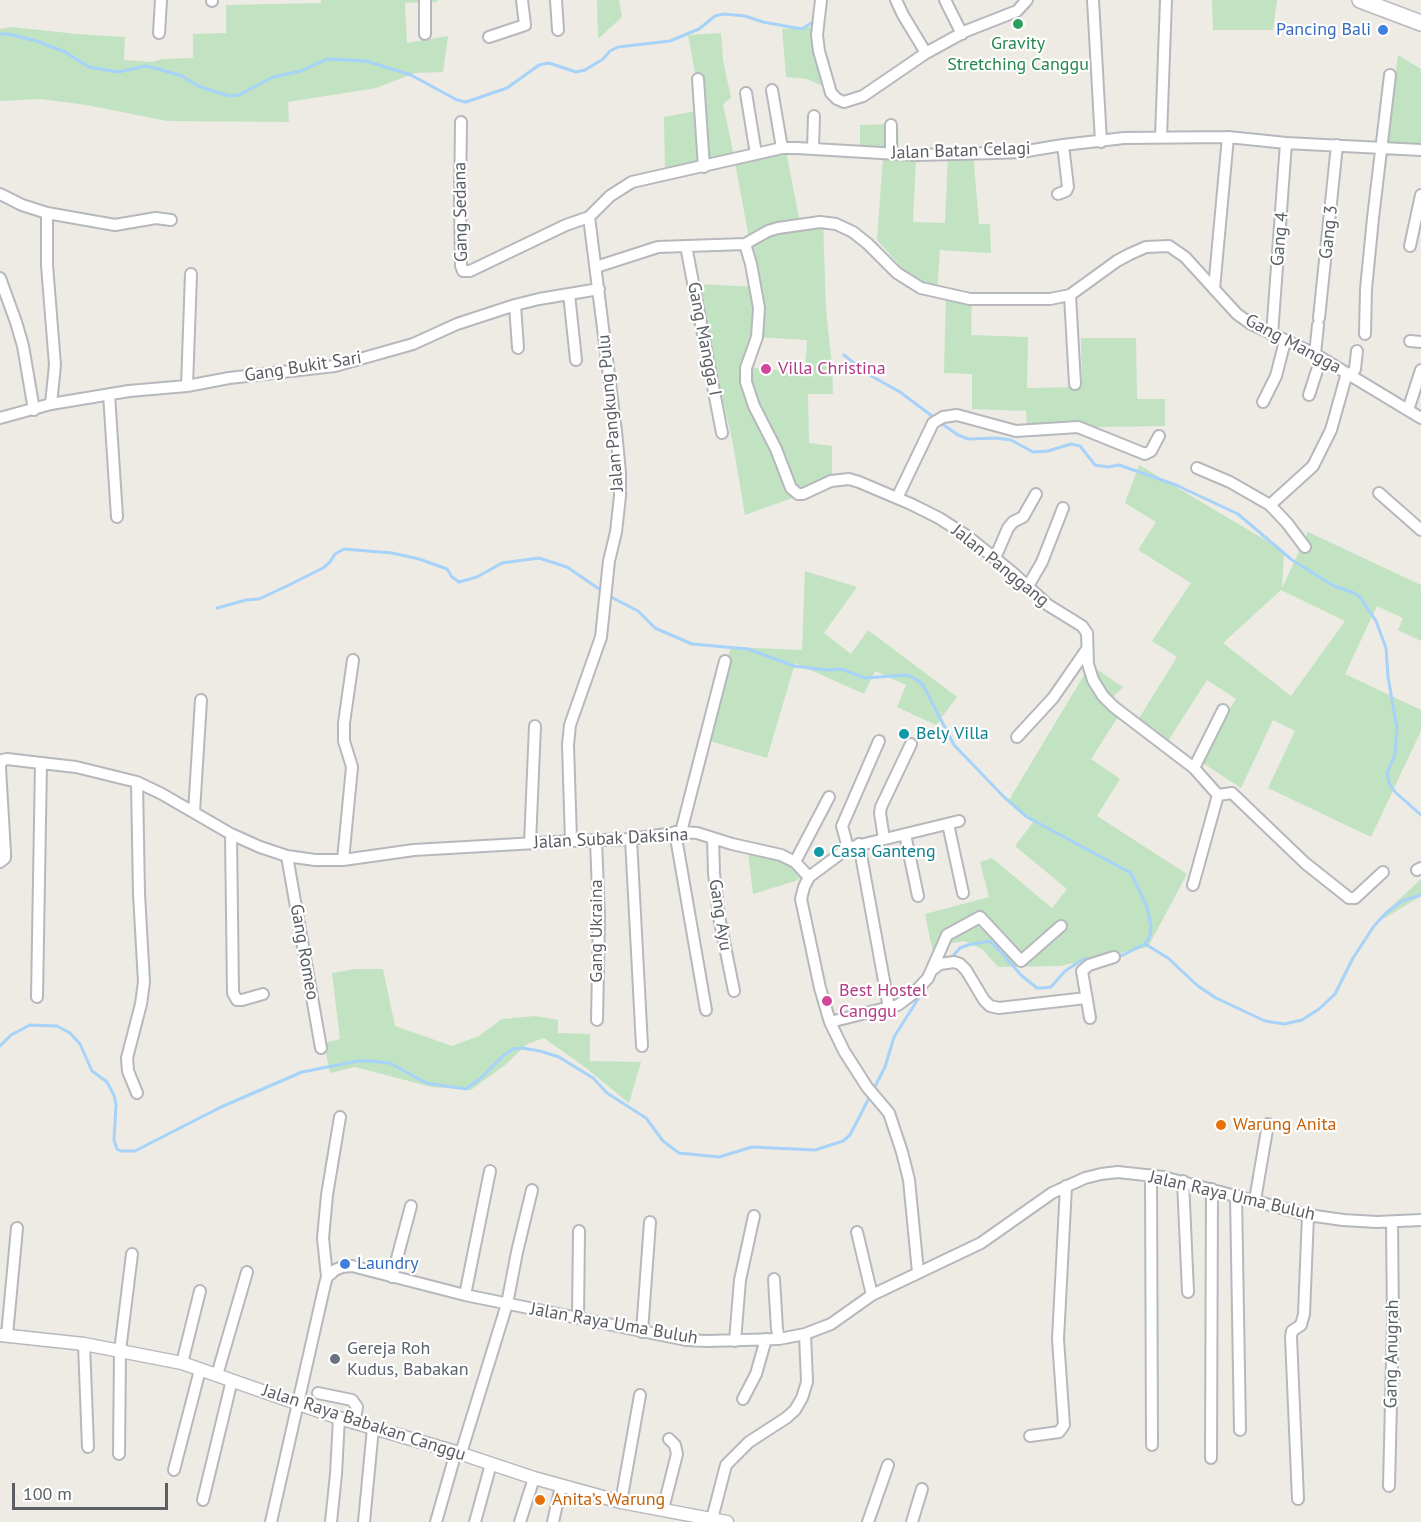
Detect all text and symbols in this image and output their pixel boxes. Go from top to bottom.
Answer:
marker: Gravity Stretching Canggu [1011,17,1025,31]
place label: Pancing Bali [1276,19,1371,41]
marker: Pancing Bali [1376,23,1390,37]
place label: Gravity Stretching Canggu [947,33,1089,76]
street label: Jalan Batan Celagi [891,138,1031,164]
street label: Gang Sedana [449,162,473,262]
street label: Gang 3 [1315,204,1343,260]
street label: Gang 4 [1267,211,1293,267]
street label: Gang Mangga I [682,280,726,398]
street label: Gang Mangga [1241,310,1345,378]
street label: Jalan Pangkung Pulu [593,334,629,492]
street label: Gang Bukit Sari [243,347,363,387]
place label: Villa Christina [778,358,886,380]
marker: Villa Christina [759,362,773,376]
street label: Jalan Panggang [947,520,1053,612]
place label: Bely Villa [916,723,989,745]
marker: Bely Villa [897,727,911,741]
street label: Jalan Subak Daksina [533,824,689,854]
place label: Casa Ganteng [831,841,936,863]
marker: Casa Ganteng [812,845,826,859]
street label: Gang Ayu [704,878,736,952]
street label: Gang Ukraina [586,879,608,983]
street label: Gang Romeo [285,902,323,1002]
place label: Best Hostel Canggu [839,980,927,1022]
marker: Best Hostel Canggu [820,994,834,1008]
place label: Warung Anita [1233,1114,1336,1136]
marker: Warung Anita [1214,1118,1228,1132]
street label: Jalan Raya Uma Buluh [1147,1166,1317,1226]
place label: Laundry [357,1253,419,1275]
marker: Laundry [338,1257,352,1271]
street label: Jalan Raya Uma Buluh [529,1299,699,1349]
street label: Gang Anugrah [1380,1299,1404,1409]
place label: Gereja Roh Kudus, Babakan [347,1338,468,1380]
marker: Gereja Roh Kudus, Babakan [328,1352,342,1366]
street label: Jalan Raya Babakan Canggu [260,1380,468,1466]
scale bar [15,1471,171,1509]
text: 100 m [23,1482,72,1505]
place label: Anita’s Warung [552,1489,665,1511]
marker: Anita’s Warung [533,1493,547,1507]

